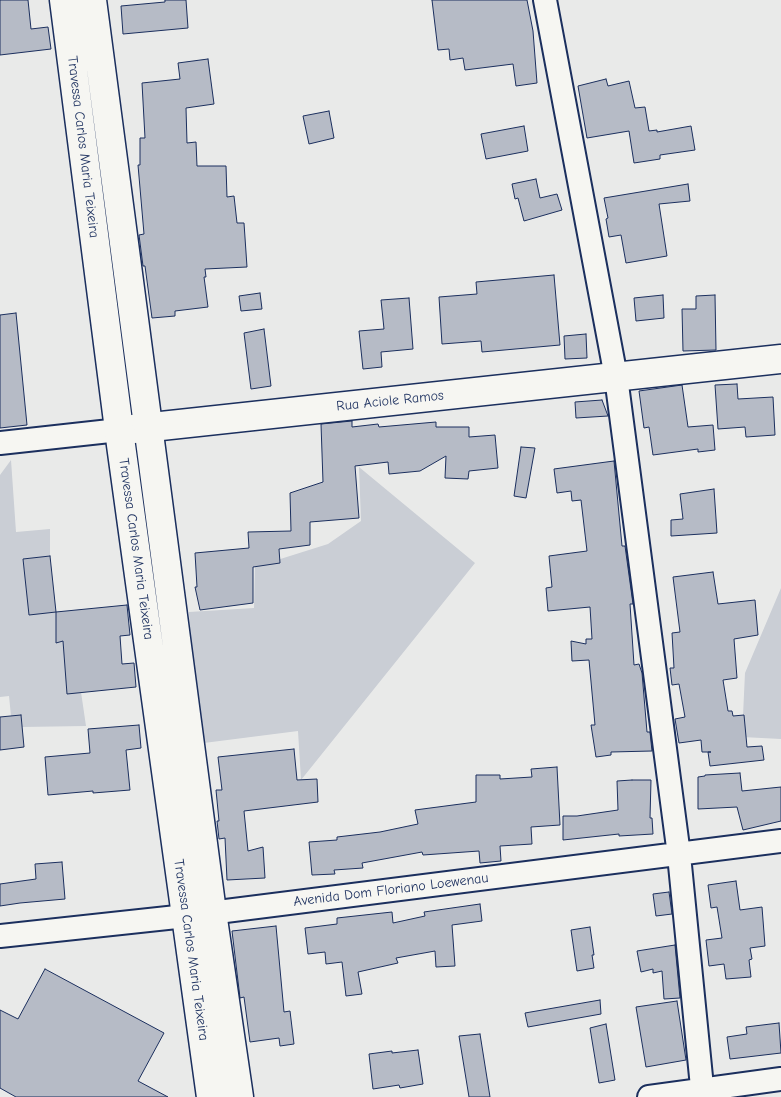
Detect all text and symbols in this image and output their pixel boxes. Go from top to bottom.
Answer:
street label: Travessa Carlos Maria Teixeira [64,55,102,239]
street label: Rua Aciole Ramos [336,387,444,415]
street label: Travessa Carlos Maria Teixeira [115,457,157,641]
street label: Travessa Carlos Maria Teixeira [170,858,212,1042]
street label: Avenida Dom Floriano Loewenau [293,870,489,910]

